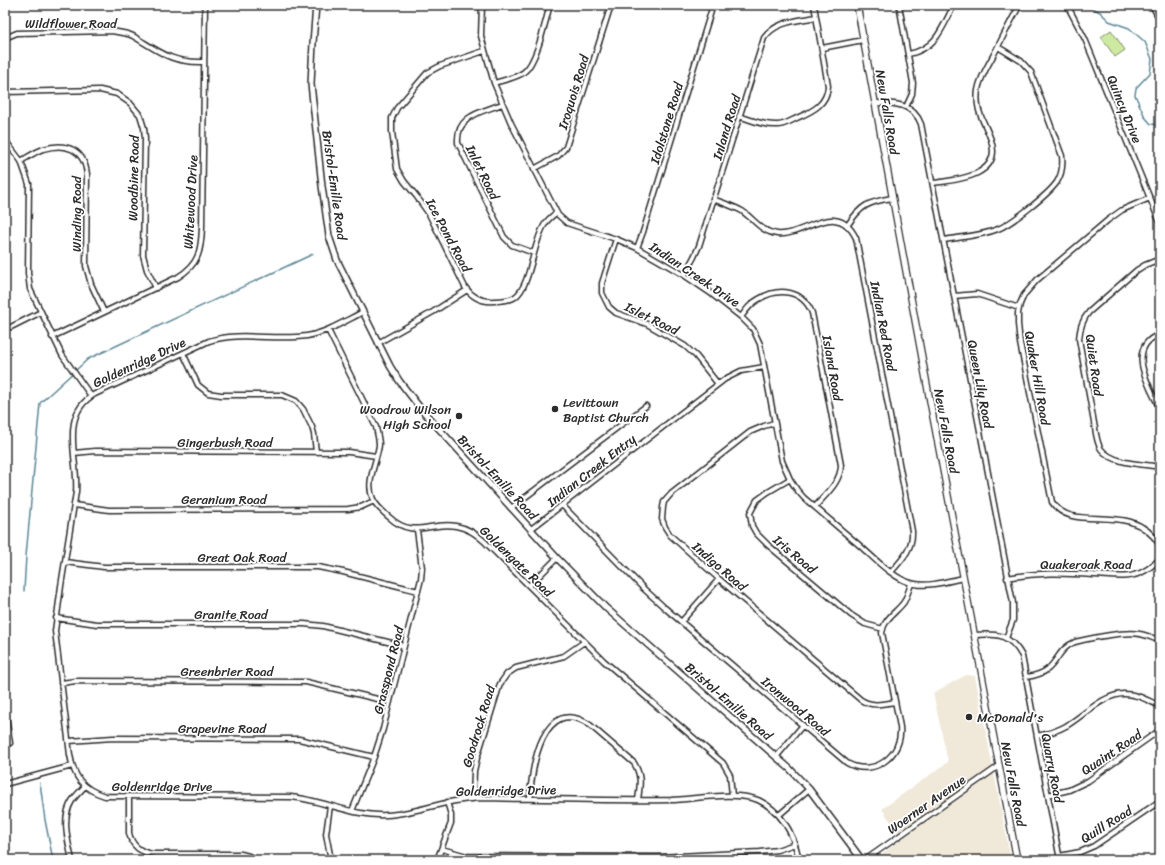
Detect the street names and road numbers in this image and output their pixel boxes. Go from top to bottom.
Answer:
street label: Wildflower Road [25,12,118,35]
street label: Iroquois Road [551,51,596,133]
street label: New Falls Road [869,68,906,158]
street label: Quincy Drive [1100,72,1149,147]
street label: Idolstone Road [643,78,690,168]
street label: Inland Road [705,90,748,164]
street label: Bristol-Emilie Road [315,129,354,243]
street label: Woodbine Road [121,134,146,221]
street label: Inlet Road [459,140,506,205]
street label: Whitewood Drive [177,154,204,250]
street label: Winding Road [65,175,88,252]
street label: Ice Pond Road [419,193,478,277]
street label: Indian Creek Drive [644,235,745,313]
street label: Indian Red Road [863,278,904,374]
street label: Islet Road [620,295,684,342]
street label: Quaker Hill Road [1018,329,1057,428]
street label: Goldenridge Drive [89,331,190,394]
street label: Island Road [815,332,850,404]
street label: Quiet Road [1079,333,1110,399]
street label: Queen Lily Road [961,338,1001,431]
street label: New Falls Road [927,387,966,477]
street label: Indian Creek Entry [541,428,641,513]
street label: Bristol-Emilie Road [452,429,545,526]
street label: Gingerbush Road [177,431,274,454]
street label: Geranium Road [181,488,268,511]
street label: Goldengate Road [474,520,560,604]
street label: Iris Road [767,528,823,580]
street label: Indigo Road [686,535,753,598]
street label: Great Oak Road [198,546,288,569]
street label: Quakeroak Road [1040,553,1133,576]
street label: Granite Road [194,603,269,626]
street label: Grasspond Road [366,623,411,716]
street label: Bristol-Emilie Road [679,656,779,747]
street label: Greenbrier Road [181,660,275,683]
street label: Ironwood Road [755,670,836,743]
street label: Goodrock Road [455,681,502,770]
street label: Grapevine Road [178,717,267,740]
street label: Quaint Road [1076,723,1147,781]
street label: Quarry Road [1035,731,1071,806]
street label: New Falls Road [994,740,1033,830]
street label: Woerner Avenue [882,769,971,840]
street label: Goldenridge Drive [112,775,212,798]
street label: Goldenridge Drive [456,778,556,803]
street label: Quill Road [1076,799,1138,849]

